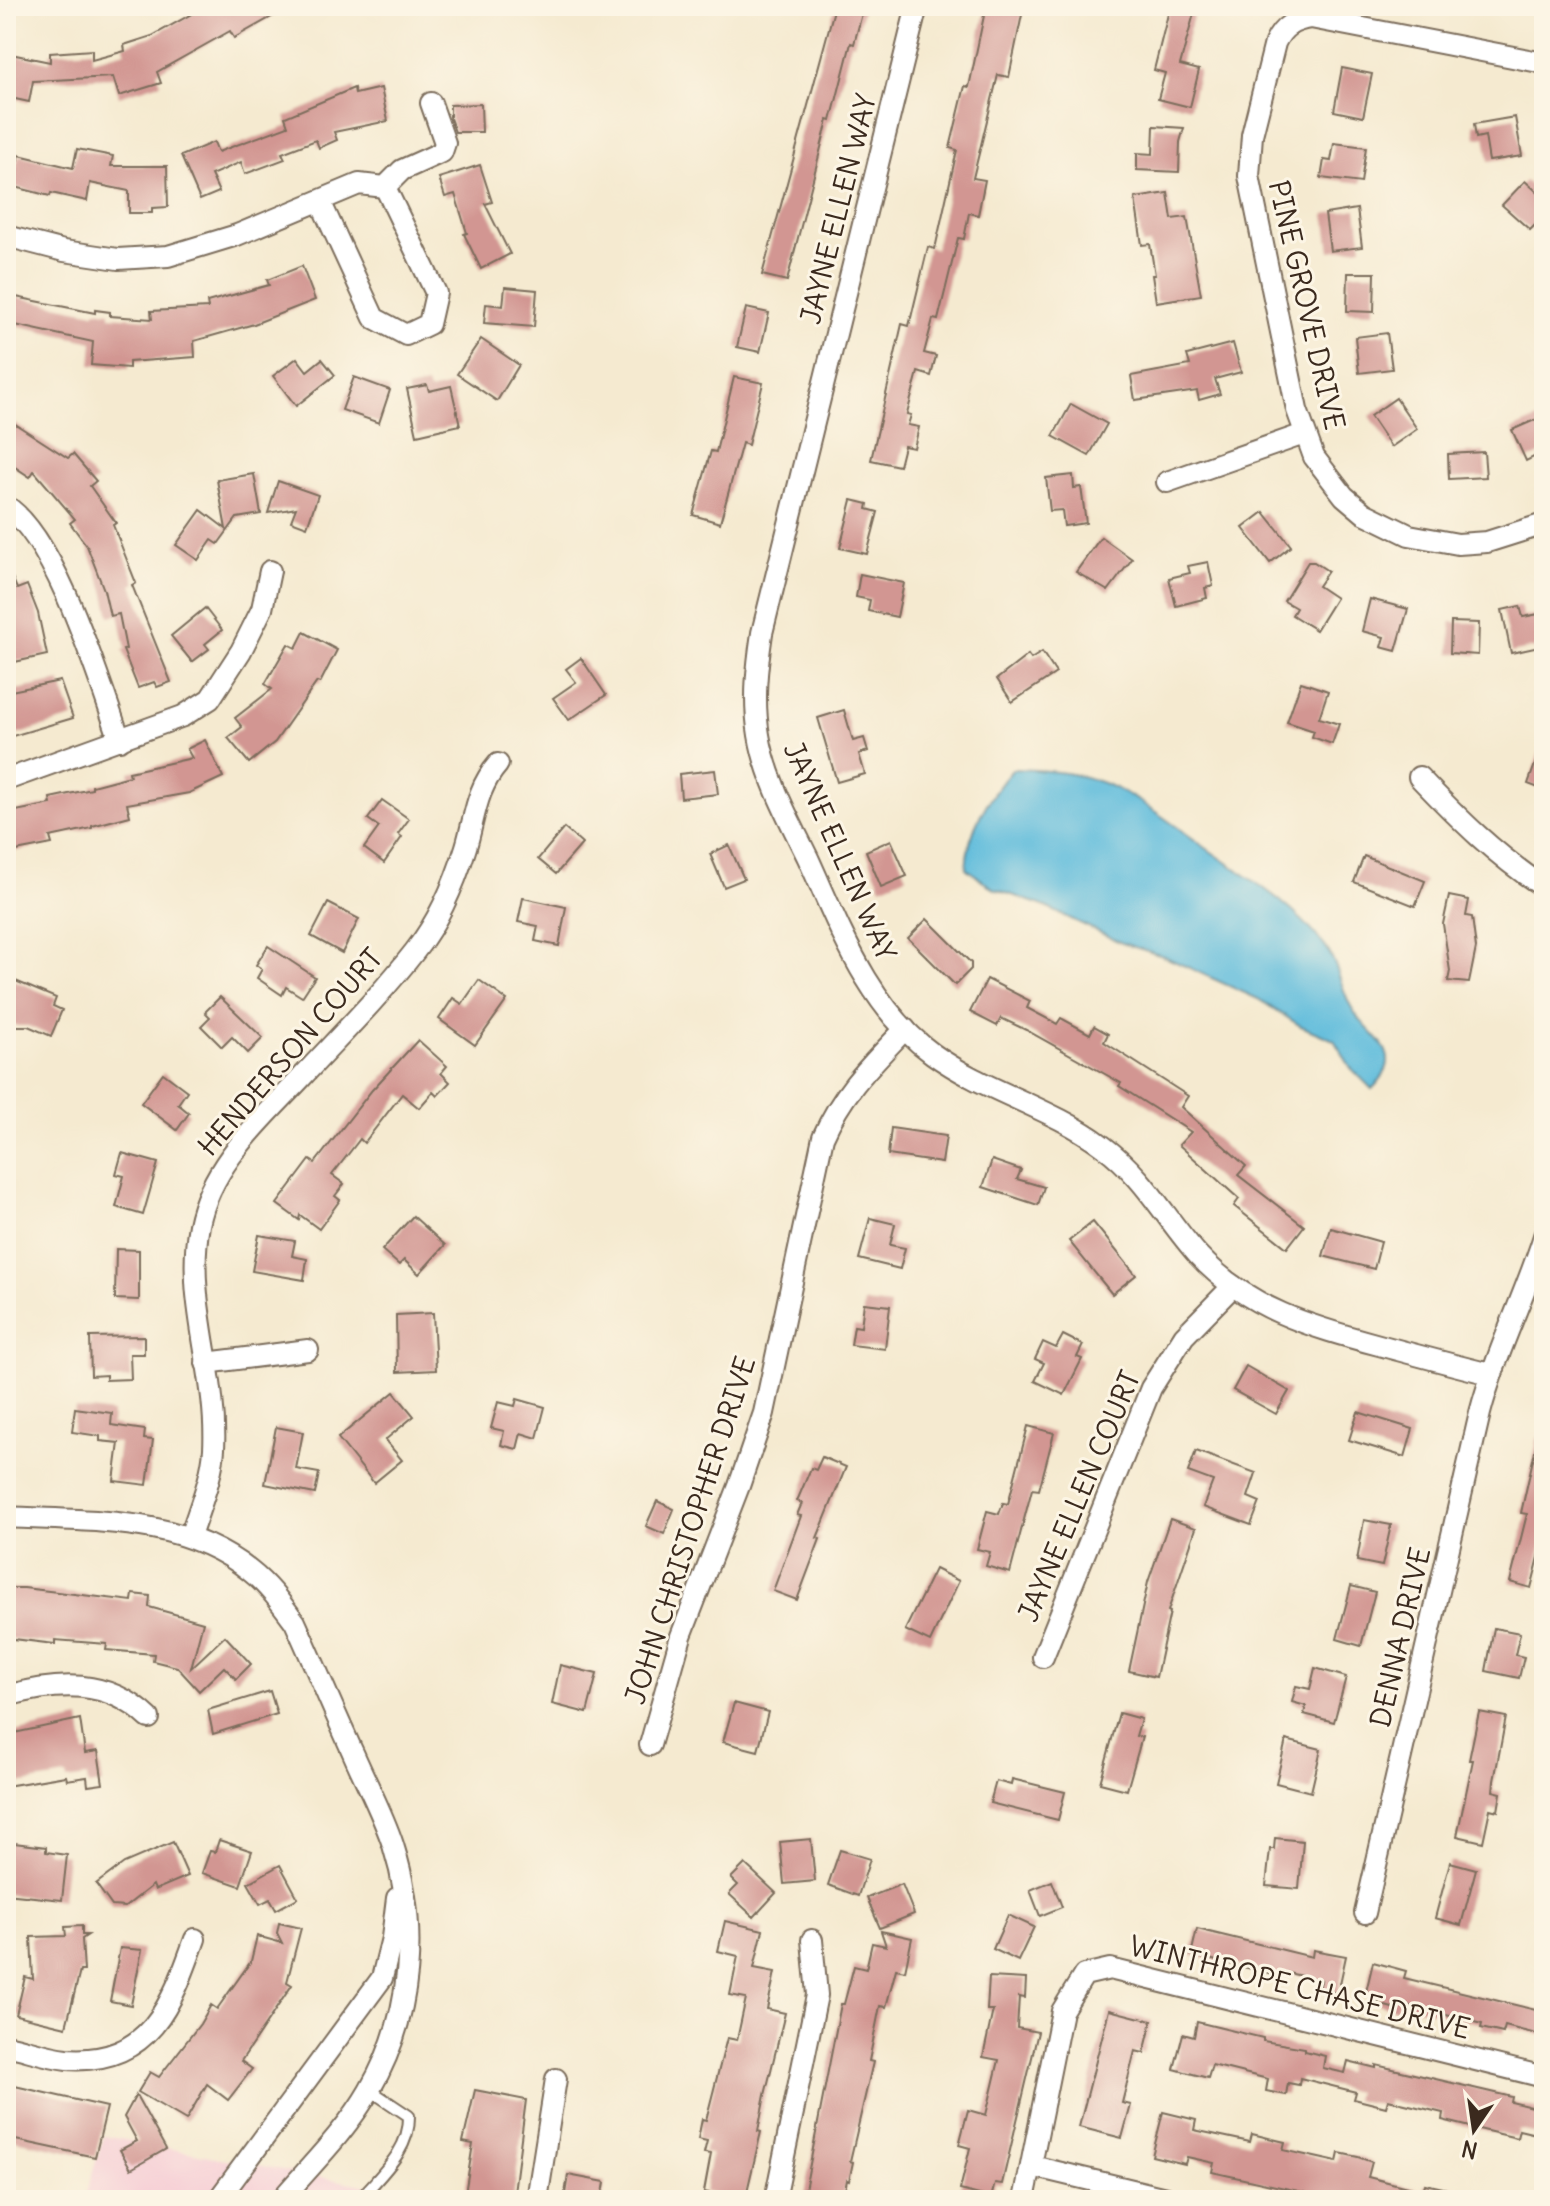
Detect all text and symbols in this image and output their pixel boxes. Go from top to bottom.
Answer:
street label: JAYNE ELLEN WAY [792,90,884,328]
street label: PINE GROVE DRIVE [1261,177,1353,433]
street label: JAYNE ELLEN WAY [776,736,905,966]
street label: HENDERSON COURT [190,941,390,1163]
street label: JOHN CHRISTOPHER DRIVE [617,1352,763,1708]
street label: JAYNE ELLEN COURT [1010,1365,1148,1627]
street label: DENNA DRIVE [1362,1544,1438,1730]
street label: WINTHROPE CHASE DRIVE [1126,1927,1474,2047]
north arrow [1434,2090,1514,2170]
text: N [1459,2134,1480,2165]

